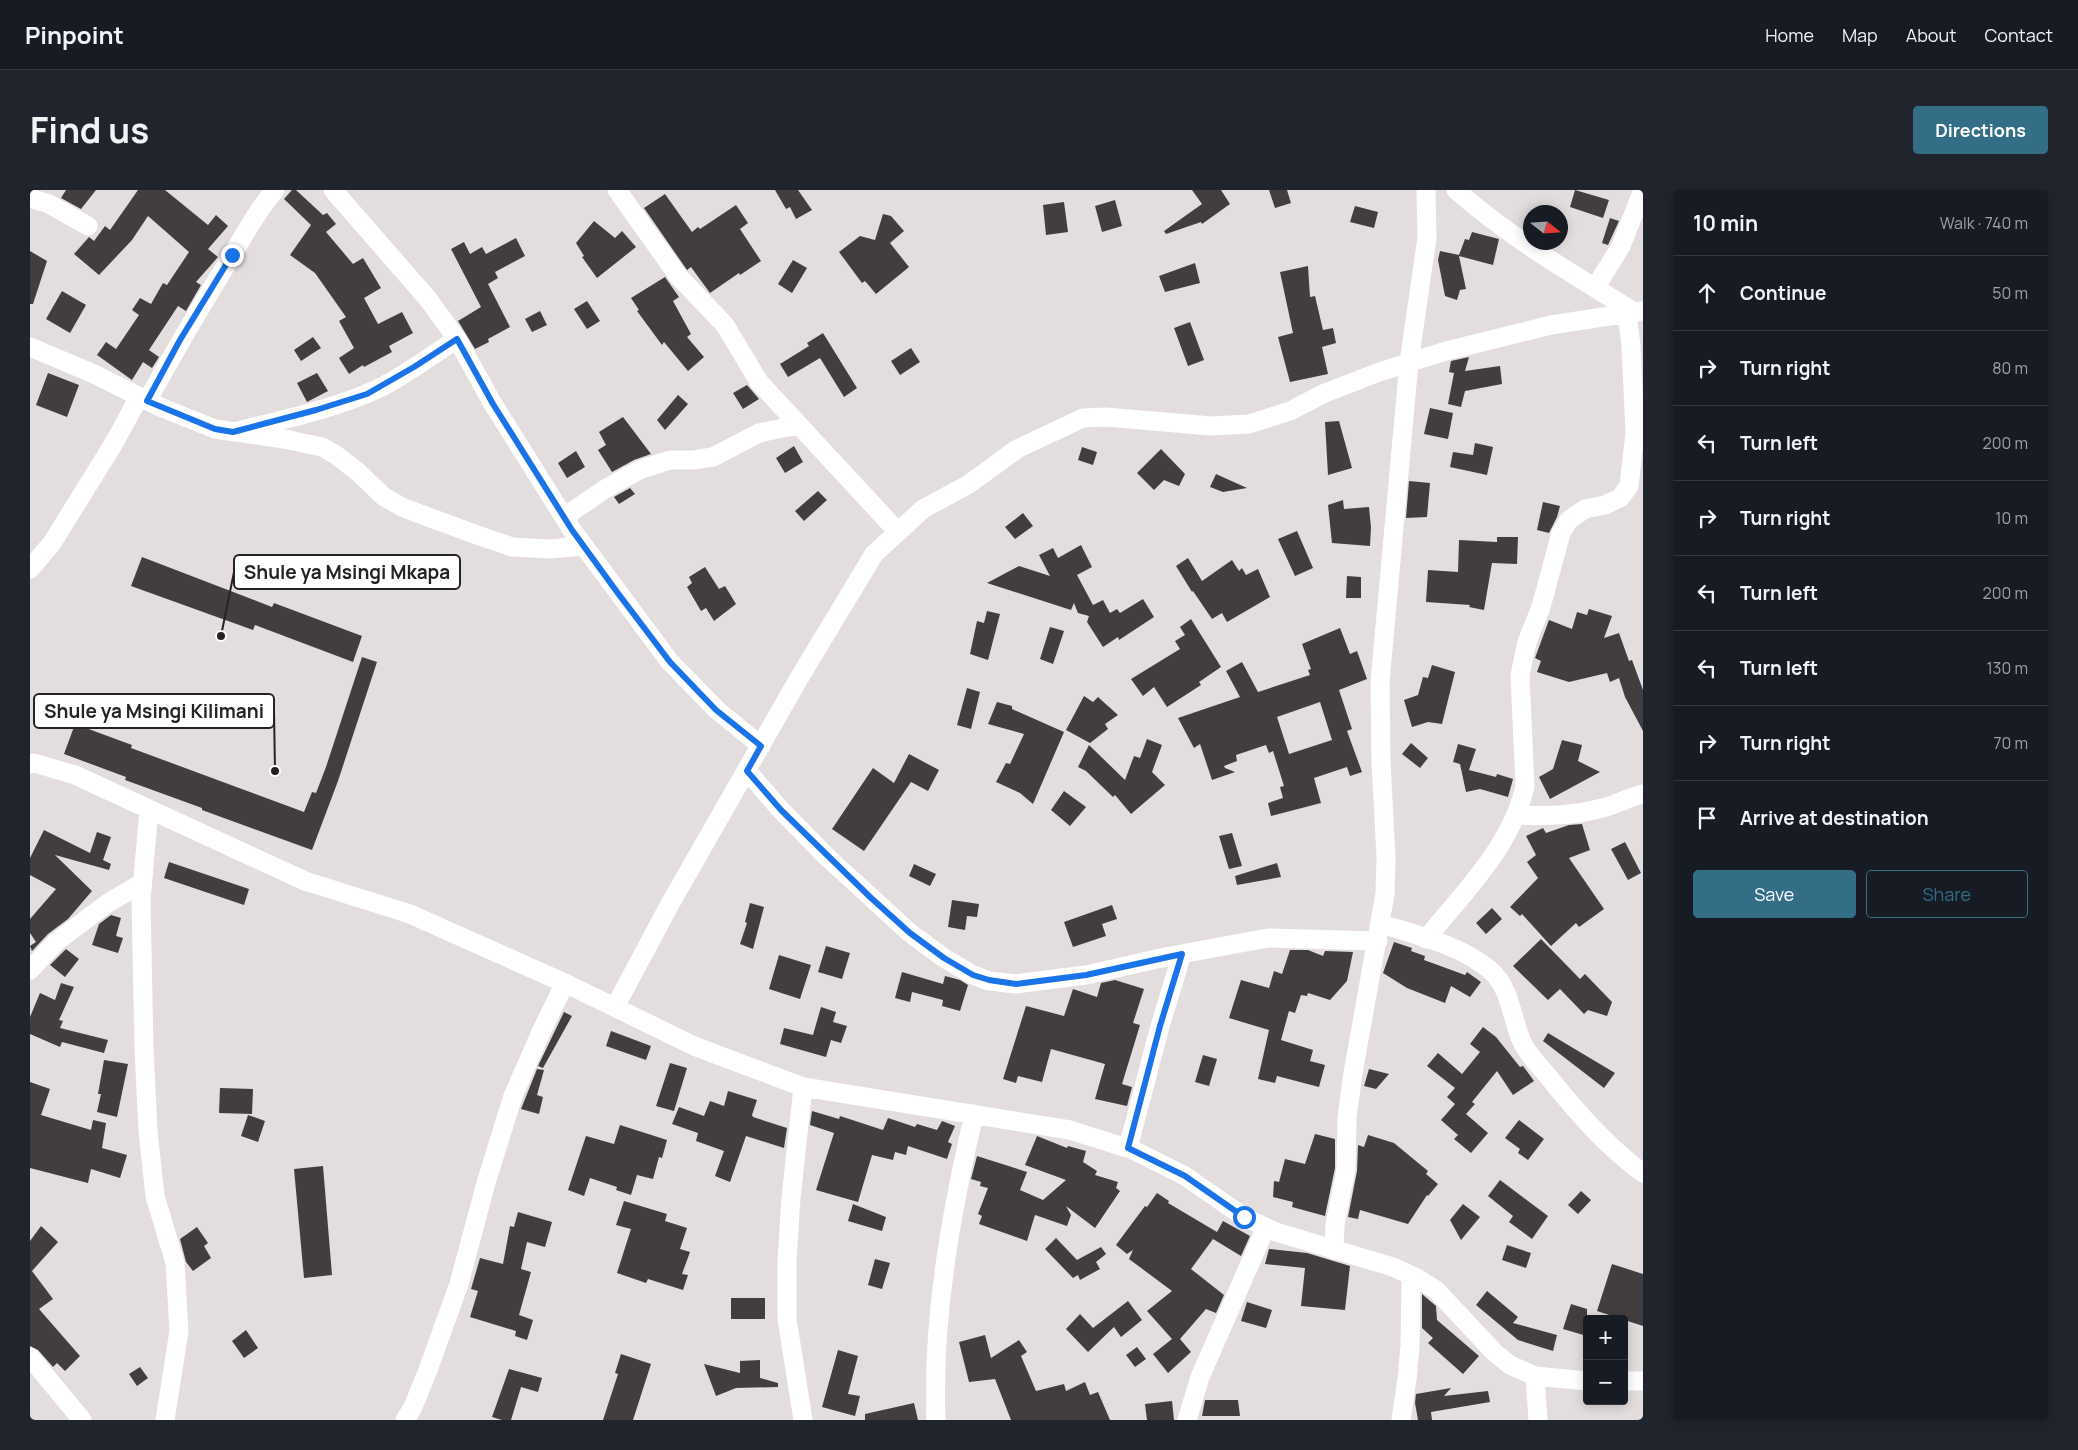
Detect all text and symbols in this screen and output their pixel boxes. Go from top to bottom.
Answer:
text: Pinpoint [25,18,124,51]
text: Home [1765,23,1814,47]
text: Map [1842,23,1878,47]
text: About [1906,23,1956,47]
text: Contact [1984,23,2053,47]
text: Find us [30,106,149,154]
button: Directions [1913,106,2048,154]
north arrow [1523,205,1568,250]
text: 10 min [1693,209,1758,237]
text: Walk · 740 m [1940,212,2028,234]
route end [221,244,244,267]
icon: ahead [1693,279,1721,307]
text: Continue [1740,280,1826,306]
text: 50 m [1992,282,2028,304]
icon: right [1693,354,1721,382]
text: Turn right [1740,355,1830,381]
text: 80 m [1992,357,2028,379]
icon: left [1693,429,1721,457]
text: Turn left [1740,430,1818,456]
text: 200 m [1983,432,2028,454]
icon: right [1693,504,1721,532]
text: Turn right [1740,505,1830,531]
text: 10 m [1995,507,2028,529]
callout: Shule ya Msingi Mkapa [234,555,460,589]
text: Shule ya Msingi Mkapa [244,559,450,585]
icon: left [1693,579,1721,607]
text: Turn left [1740,580,1818,606]
text: 200 m [1983,582,2028,604]
icon: left [1693,654,1721,682]
text: Turn left [1740,655,1818,681]
text: 130 m [1986,657,2028,679]
callout: Shule ya Msingi Kilimani [34,694,274,728]
text: Shule ya Msingi Kilimani [44,698,264,724]
icon: right [1693,729,1721,757]
text: Turn right [1740,730,1830,756]
text: 70 m [1993,732,2028,754]
icon: arrive [1693,804,1721,832]
text: Arrive at destination [1740,805,1929,831]
button: Save [1693,870,1856,918]
button: Share [1866,870,2028,918]
route start [1233,1206,1256,1229]
map controls [1583,1315,1628,1405]
button: + [1583,1315,1628,1360]
button: − [1583,1360,1628,1405]

